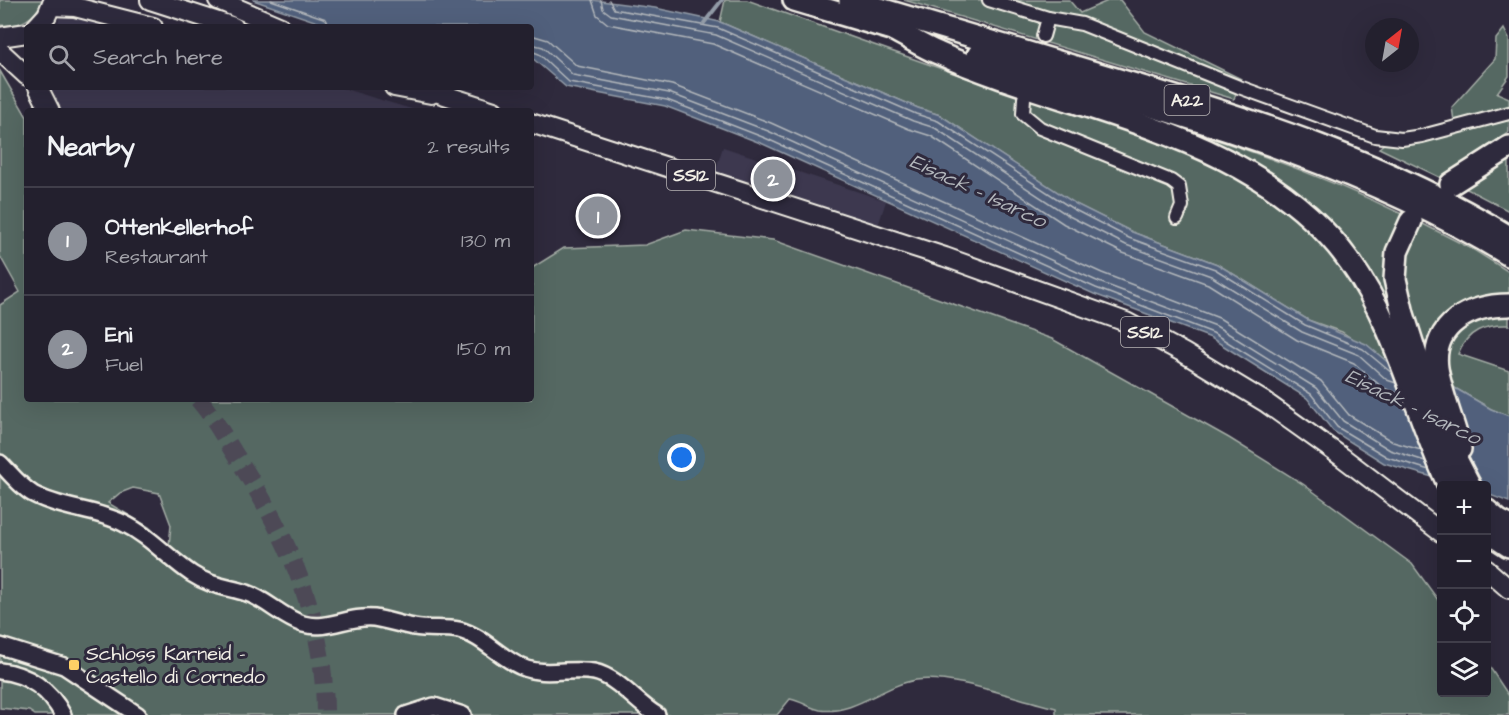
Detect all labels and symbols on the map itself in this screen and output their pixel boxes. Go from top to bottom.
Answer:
north arrow [1365,18,1419,72]
road number: A22 [1164,85,1210,115]
water label: Eisack - Isarco [905,147,1053,236]
pin: 2 [754,156,792,201]
road number: SS12 [667,160,715,190]
pin: 1 [578,194,618,238]
road number: SS12 [1121,317,1169,347]
water label: Eisack - Isarco [1340,362,1488,453]
your location [667,443,696,472]
place label: Schloss Karneid - Castello di Cornedo [86,640,265,691]
marker: Schloss Karneid - Castello di Cornedo [67,658,81,672]

